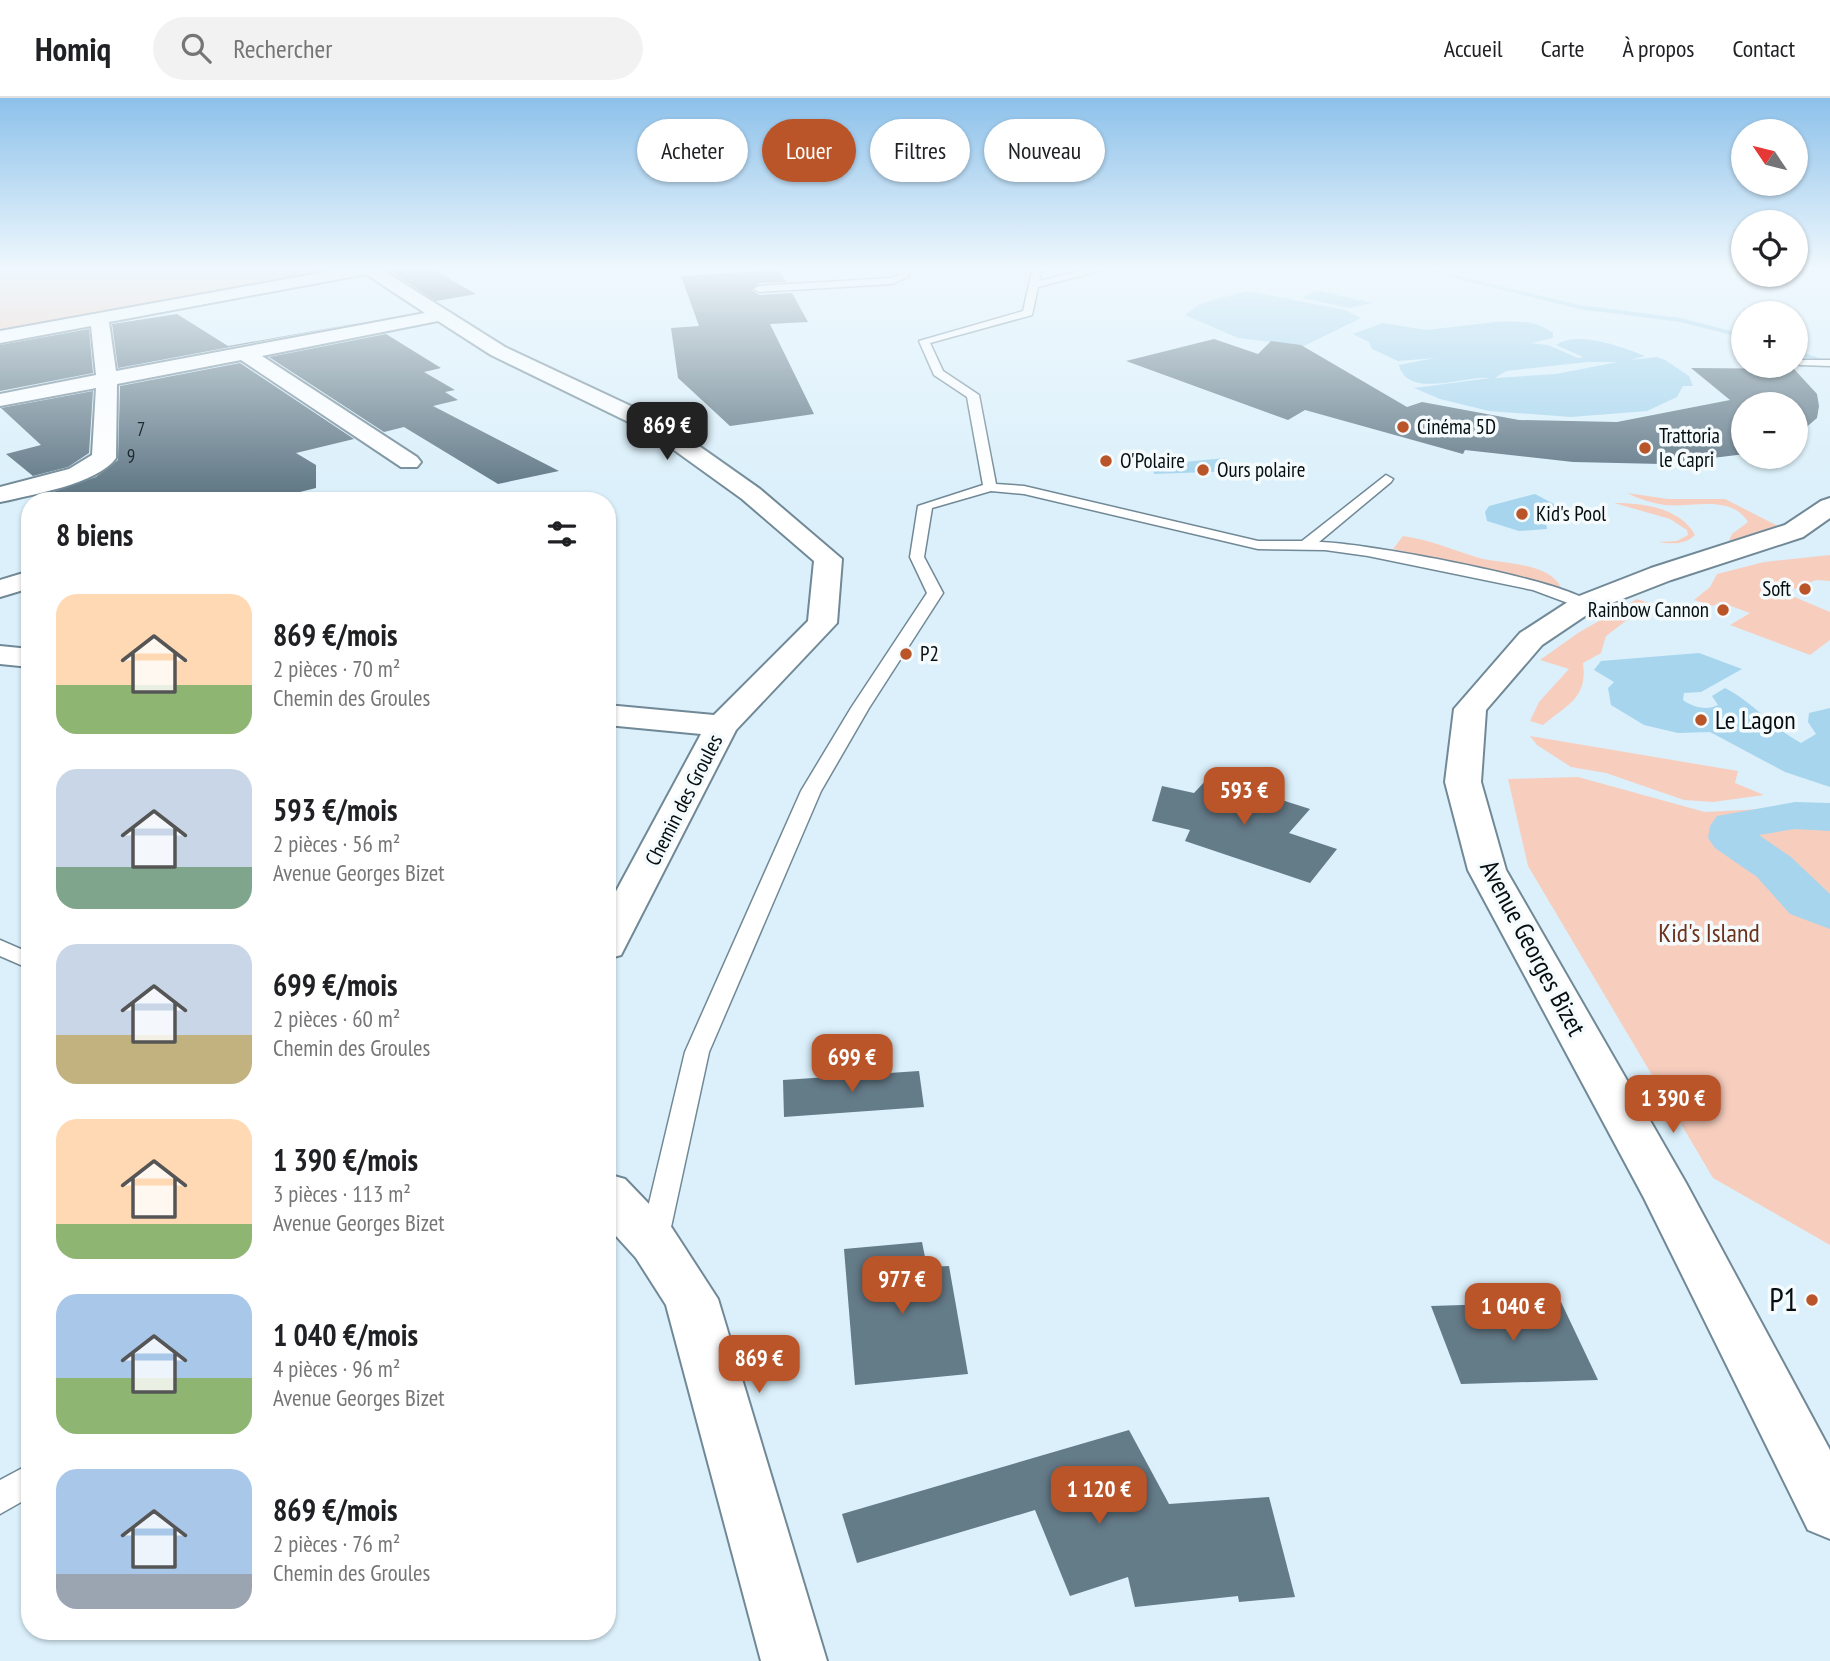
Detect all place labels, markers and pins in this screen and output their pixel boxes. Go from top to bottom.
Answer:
pin: 869 € [618,402,716,462]
place label: Cinéma 5D [1417,413,1496,440]
marker: Cinéma 5D [1395,419,1411,435]
place label: Trattoria le Capri [1659,422,1720,473]
marker: Trattoria le Capri [1637,440,1653,456]
place label: O'Polaire [1120,447,1185,474]
marker: O'Polaire [1098,453,1114,469]
place label: Ours polaire [1217,456,1305,483]
marker: Ours polaire [1195,462,1211,478]
place label: Kid's Pool [1536,500,1606,527]
marker: Kid's Pool [1514,506,1530,522]
place label: Soft [1762,575,1791,602]
marker: Soft [1797,581,1813,597]
place label: Rainbow Cannon [1588,596,1709,623]
marker: Rainbow Cannon [1715,602,1731,618]
place label: P2 [920,640,939,667]
marker: P2 [898,646,914,662]
place label: Le Lagon [1715,703,1796,736]
marker: Le Lagon [1693,712,1709,728]
pin: 593 € [1195,768,1293,827]
pin: 699 € [803,1034,901,1094]
pin: 1 390 € [1608,1076,1738,1135]
pin: 977 € [853,1256,951,1316]
place label: P1 [1769,1278,1798,1320]
pin: 1 040 € [1448,1284,1578,1343]
marker: P1 [1804,1292,1820,1308]
pin: 869 € [710,1336,808,1395]
pin: 1 120 € [1034,1466,1164,1526]

